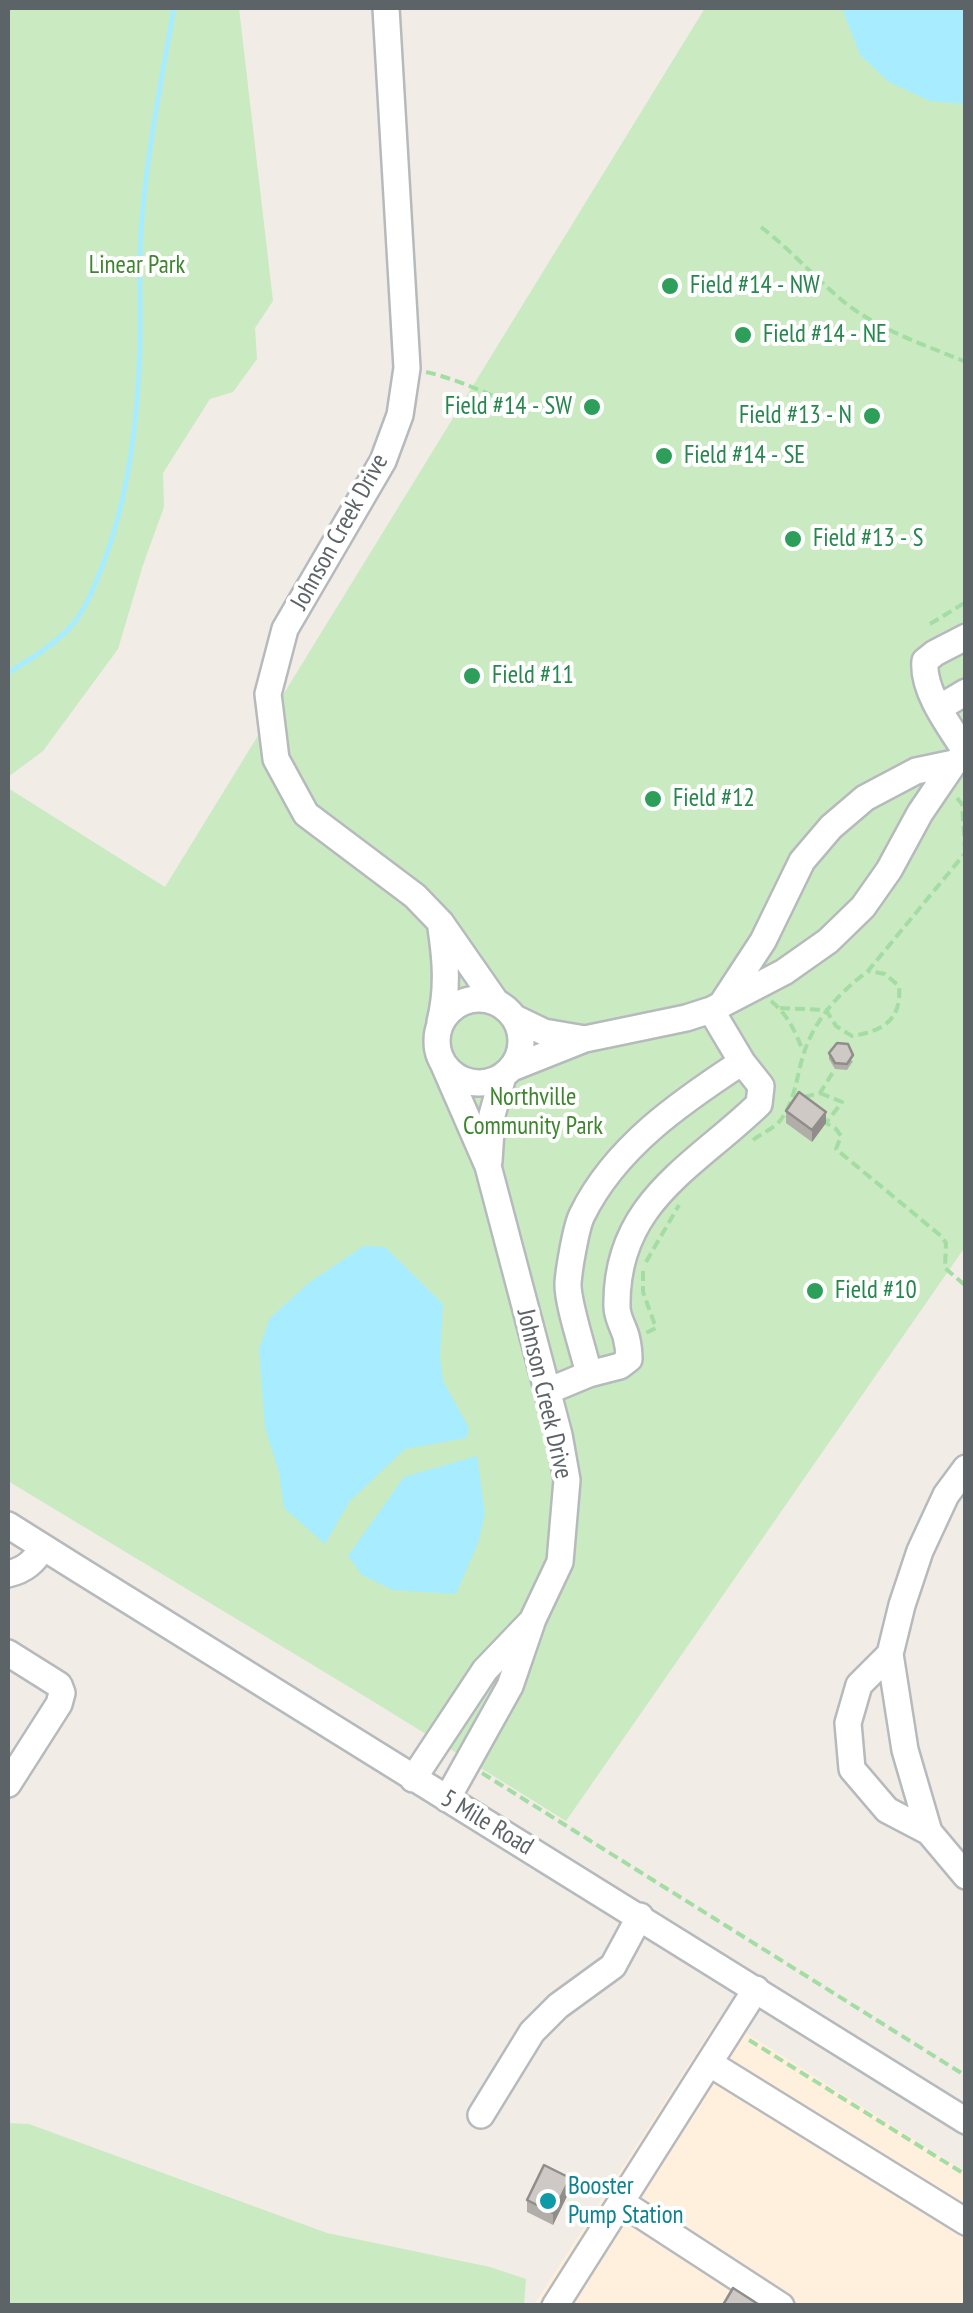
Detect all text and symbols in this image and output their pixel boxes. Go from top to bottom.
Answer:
park label: Linear Park [89,251,185,281]
place label: Field #14 - NW [690,271,820,301]
marker: Field #14 - NW [659,275,681,297]
place label: Field #14 - NE [763,320,887,350]
marker: Field #14 - NE [732,324,754,346]
place label: Field #14 - SW [445,392,572,422]
marker: Field #14 - SW [581,396,603,418]
place label: Field #13 - N [739,401,852,431]
marker: Field #13 - N [861,405,883,427]
place label: Field #14 - SE [684,441,805,471]
marker: Field #14 - SE [653,445,675,467]
street label: Johnson Creek Drive [285,449,395,615]
place label: Field #13 - S [813,524,923,554]
marker: Field #13 - S [782,528,804,550]
place label: Field #11 [492,661,574,691]
marker: Field #11 [461,665,483,687]
place label: Field #12 [673,784,755,814]
marker: Field #12 [642,788,664,810]
park label: Northville Community Park [463,1083,603,1142]
place label: Field #10 [835,1276,917,1306]
marker: Field #10 [804,1280,826,1302]
street label: Johnson Creek Drive [510,1306,578,1482]
street label: 5 Mile Road [436,1784,538,1862]
place label: Booster Pump Station [568,2172,684,2231]
marker: Booster Pump Station [537,2190,559,2212]

